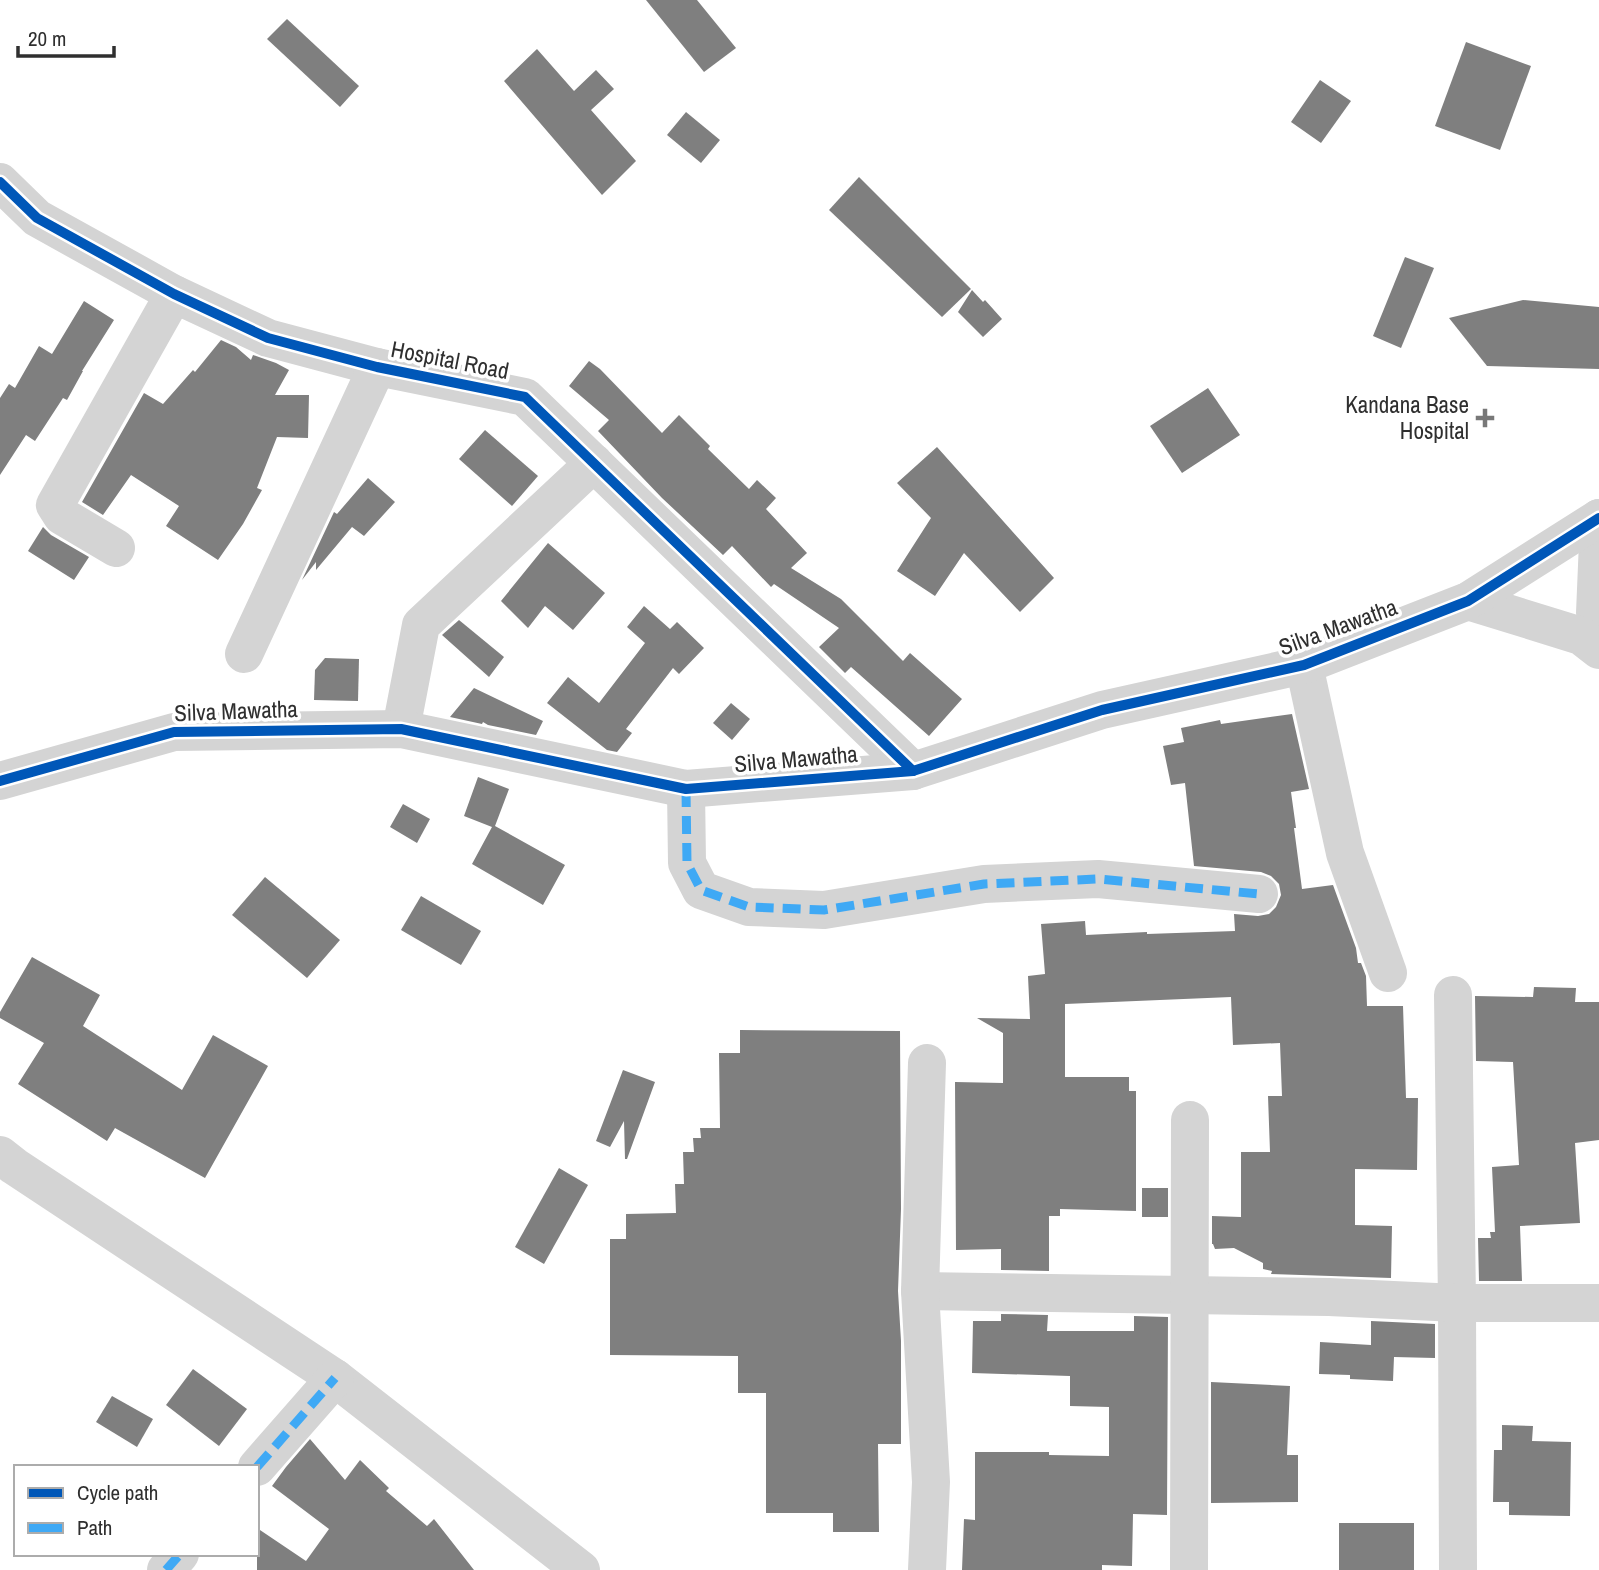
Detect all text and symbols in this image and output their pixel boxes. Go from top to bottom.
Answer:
scale bar [18,14,114,58]
text: 20 m [28,24,66,53]
street label: Hospital Road [388,333,512,386]
place label: Kandana Base Hospital [1345,389,1469,446]
marker: Kandana Base Hospital [1475,408,1495,428]
street label: Silva Mawatha [1274,591,1402,662]
street label: Silva Mawatha [174,693,299,728]
street label: Silva Mawatha [733,738,859,779]
legend [14,1465,259,1556]
text: Cycle path [77,1478,158,1507]
text: Path [77,1513,112,1542]

